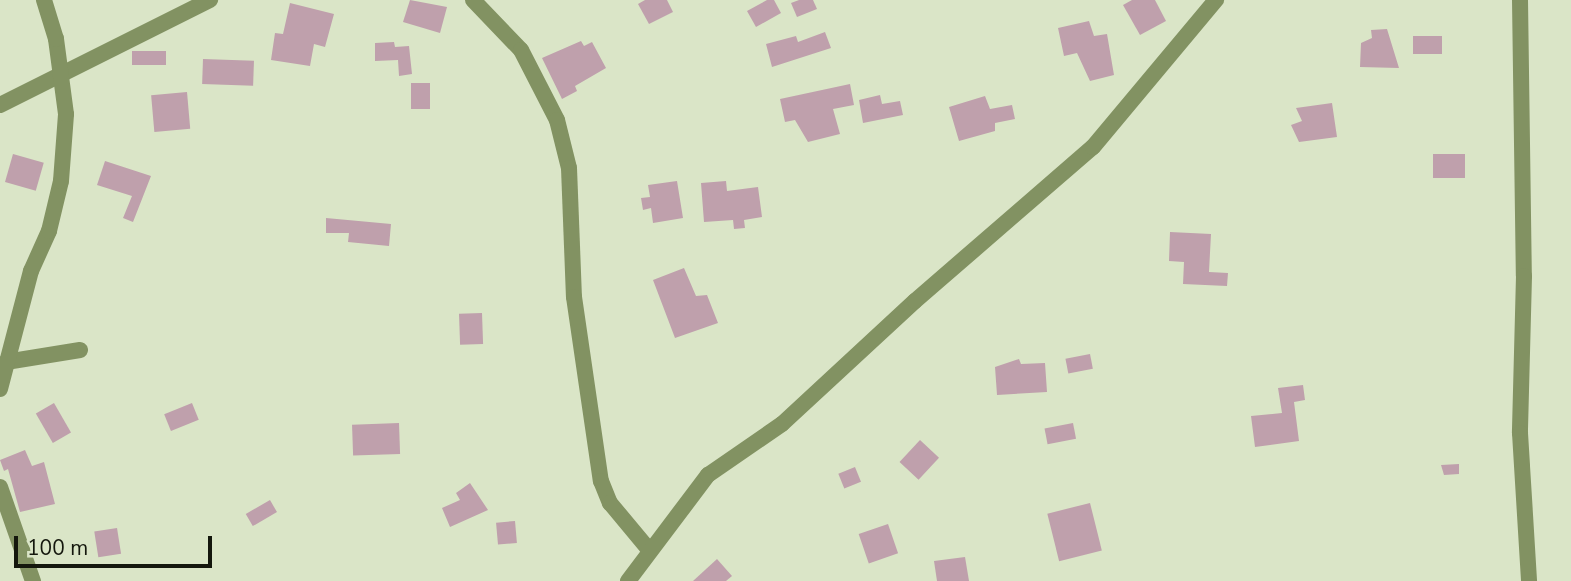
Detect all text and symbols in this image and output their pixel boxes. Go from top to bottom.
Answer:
scale bar [18,522,215,566]
text: 100 m [27,534,88,562]

